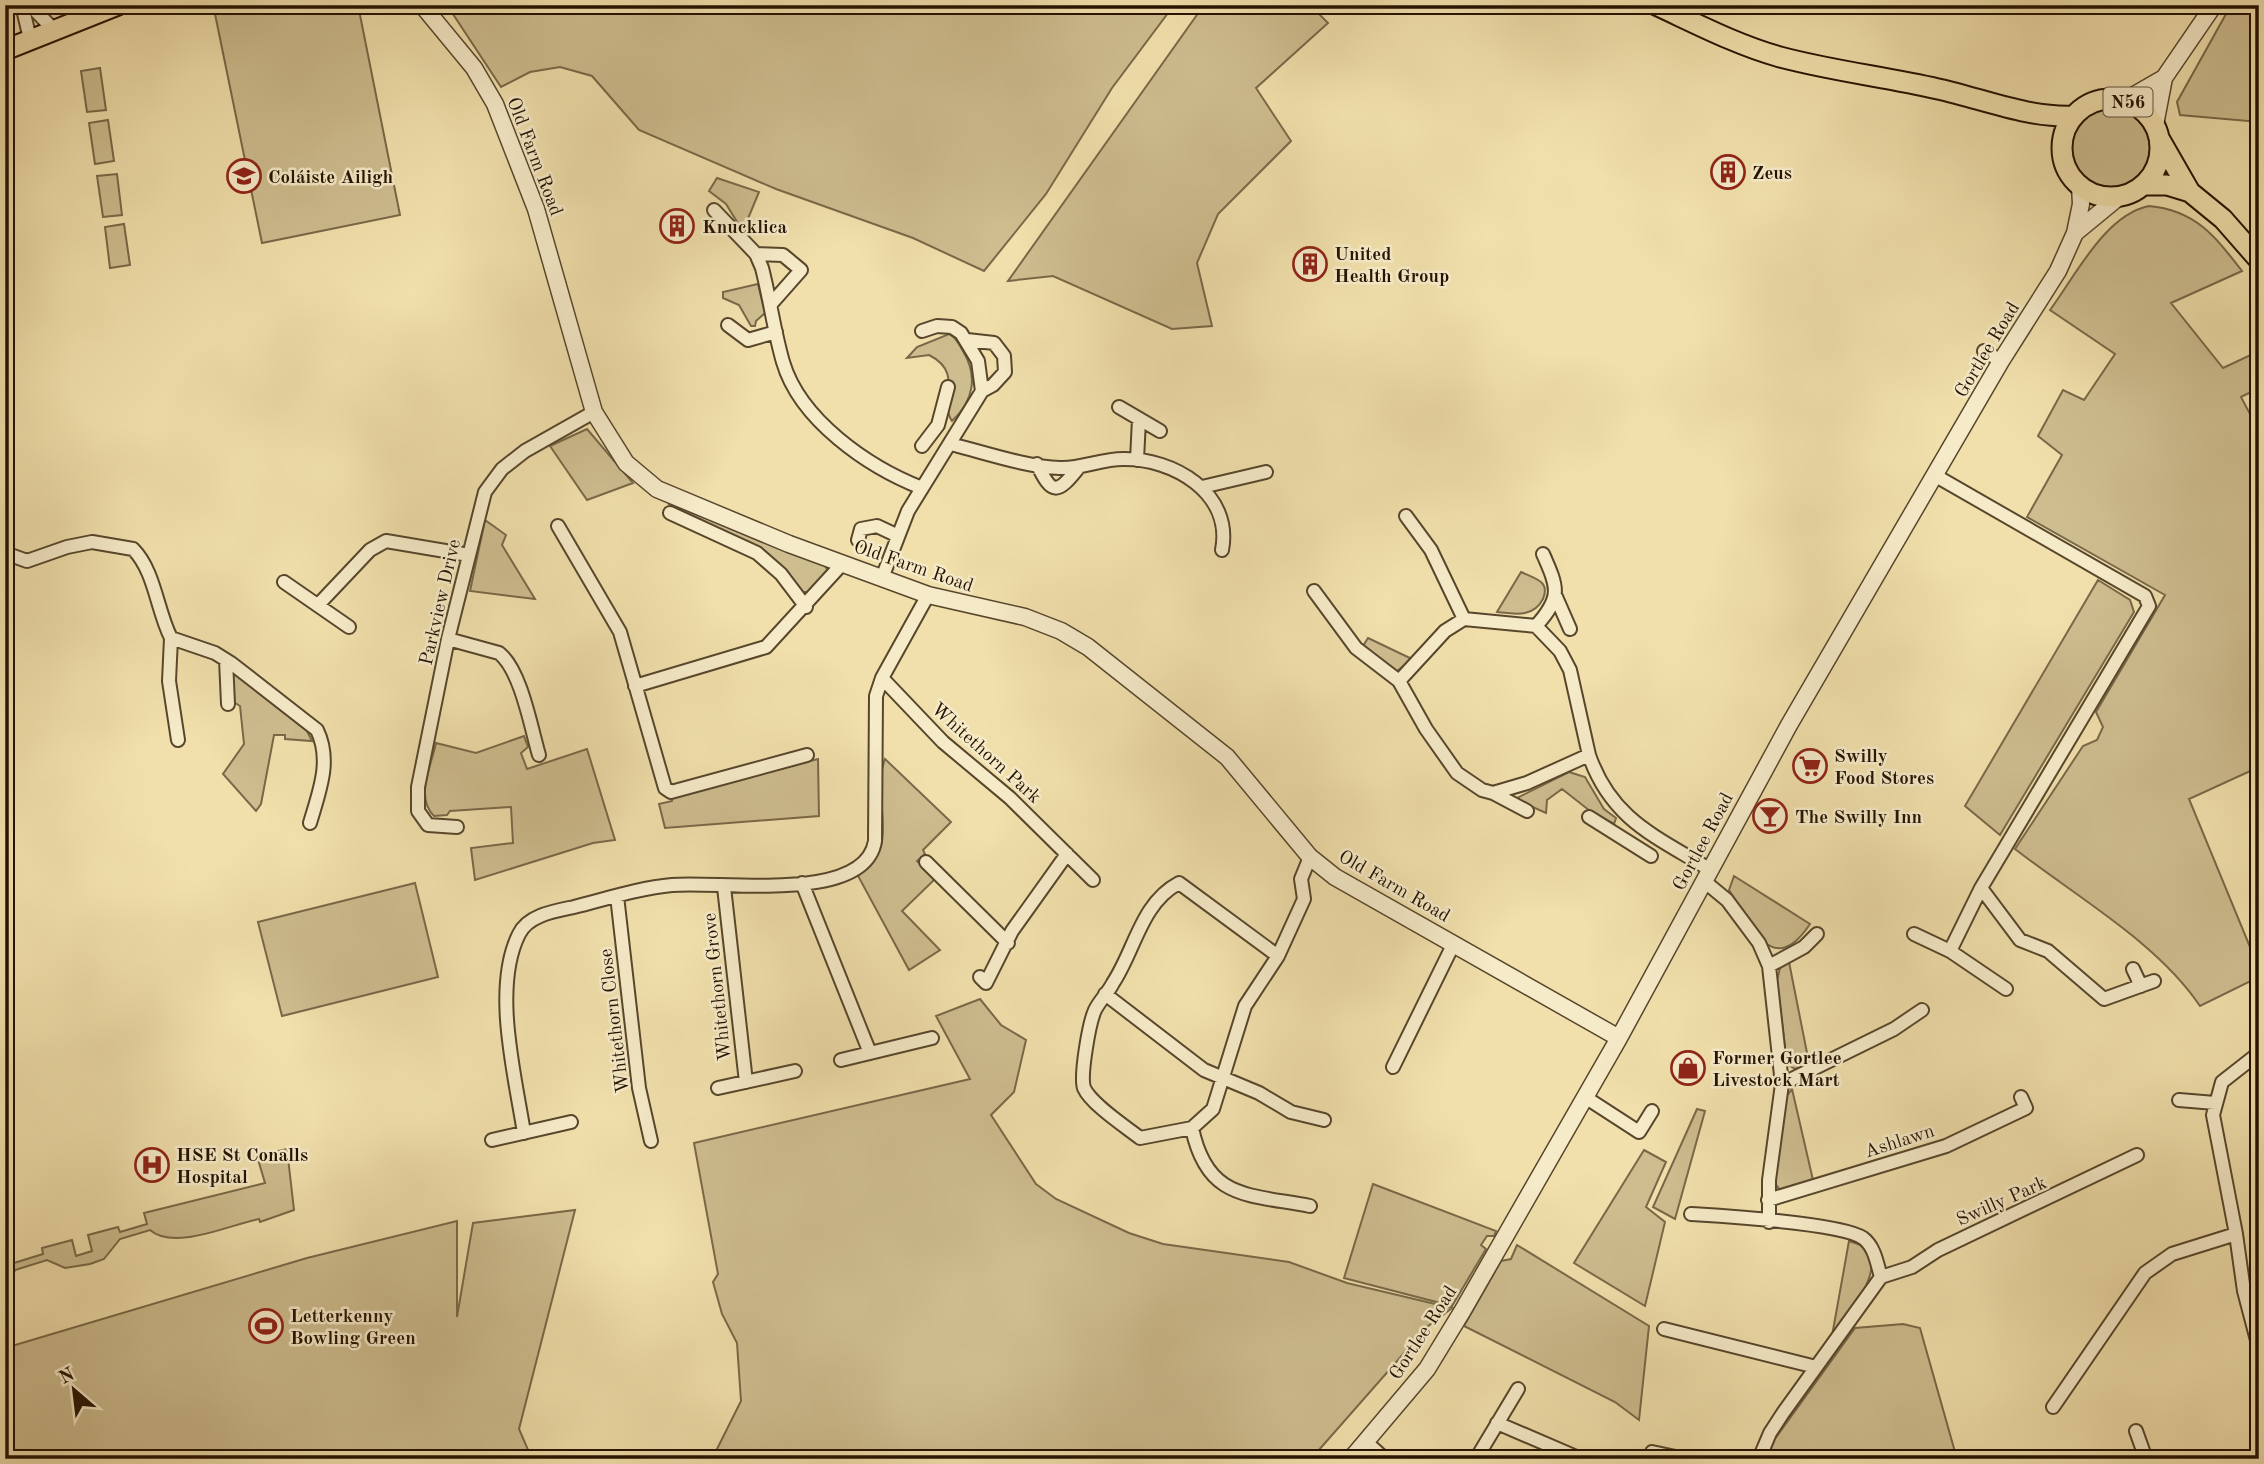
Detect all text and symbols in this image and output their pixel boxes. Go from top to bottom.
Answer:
road number: N56 [2104,88,2152,116]
street label: Old Farm Road [502,95,565,219]
building icon: Zeus [1709,153,1747,191]
school or university icon: Coláiste Ailigh [225,157,263,195]
place label: Zeus [1752,165,1792,184]
place label: Coláiste Ailigh [268,169,394,188]
building icon: Knucklica [658,207,696,245]
place label: Knucklica [702,219,788,238]
building icon: United Health Group [1291,245,1329,283]
place label: United Health Group [1334,246,1449,287]
street label: Gortlee Road [1952,299,2024,401]
street label: Parkview Drive [418,538,465,667]
street label: Old Farm Road [851,538,976,597]
street label: Whitethorn Park [927,700,1044,808]
supermarket icon: Swilly Food Stores [1791,747,1829,785]
place label: Swilly Food Stores [1834,748,1934,789]
street label: Gortlee Road [1671,790,1738,894]
bar icon: The Swilly Inn [1751,797,1789,835]
place label: The Swilly Inn [1795,809,1922,828]
street label: Old Farm Road [1335,848,1453,927]
street label: Whitethorn Grove [701,912,736,1062]
street label: Whitethorn Close [597,947,634,1094]
shop icon: Former Gortlee Livestock Mart [1669,1049,1707,1087]
place label: Former Gortlee Livestock Mart [1712,1050,1842,1091]
street label: Ashlawn [1863,1122,1937,1163]
hospital icon: HSE St Conalls Hospital [133,1146,171,1184]
place label: HSE St Conalls Hospital [176,1147,308,1188]
street label: Swilly Park [1954,1174,2050,1231]
street label: Gortlee Road [1387,1283,1461,1384]
sports icon: Letterkenny Bowling Green [247,1307,285,1345]
place label: Letterkenny Bowling Green [290,1308,416,1349]
north arrow [38,1356,108,1426]
text: N [56,1365,78,1389]

